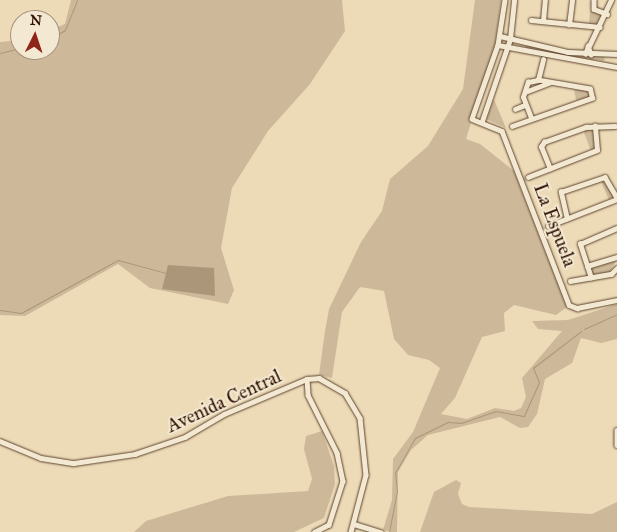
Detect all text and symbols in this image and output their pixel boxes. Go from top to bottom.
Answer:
north arrow [10,10,60,60]
text: N [29,12,43,29]
street label: La Espuela [529,180,581,270]
street label: Avenida Central [163,364,285,438]

